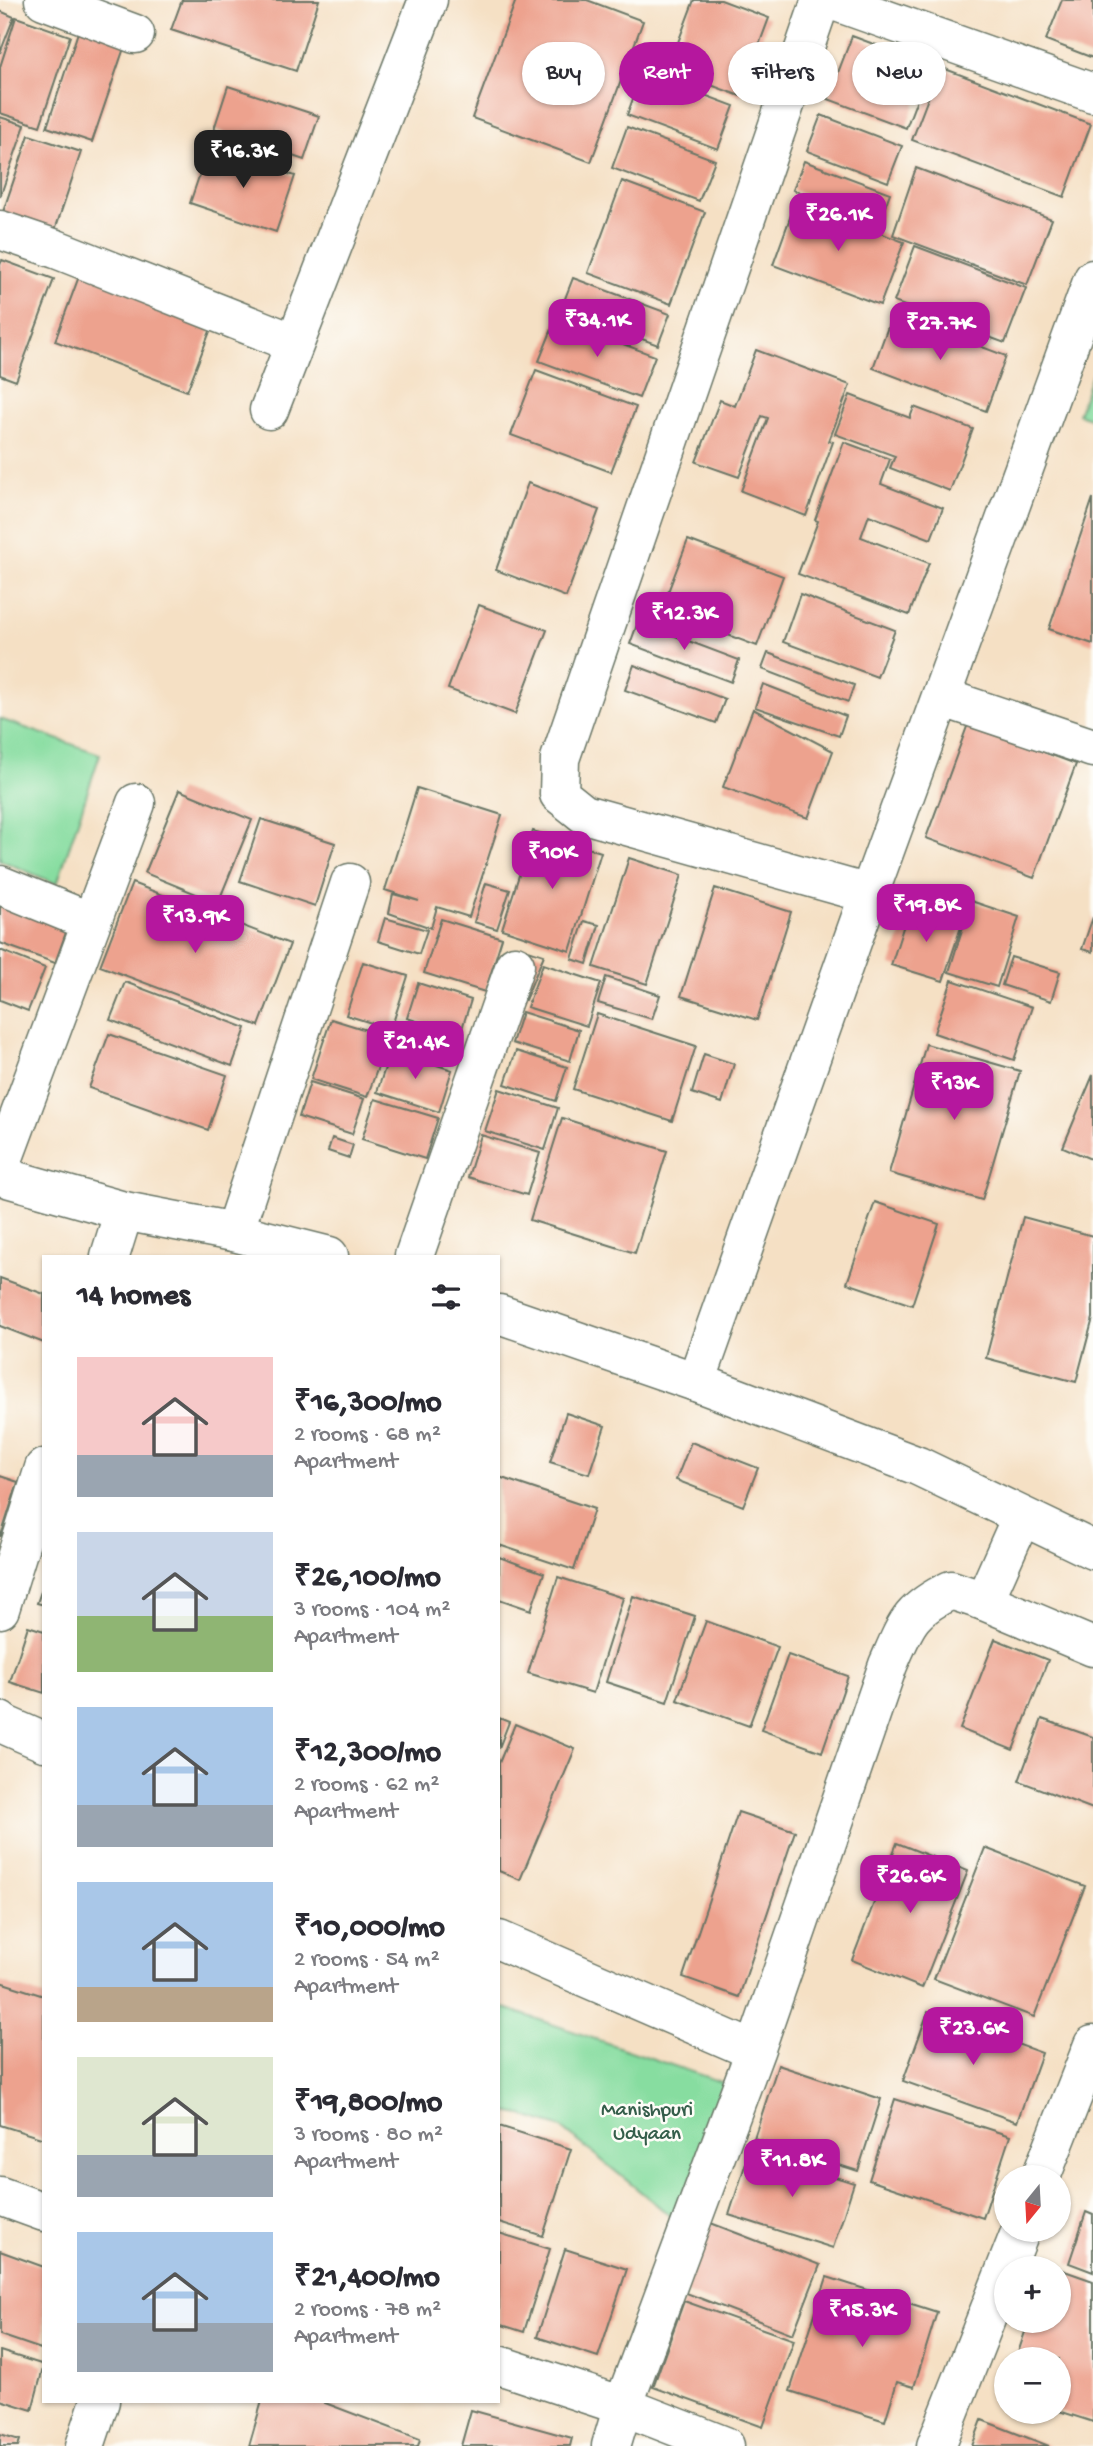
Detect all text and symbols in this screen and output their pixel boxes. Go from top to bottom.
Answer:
chip: Buy [522,42,605,105]
chip: Rent [619,42,714,105]
chip: Filters [728,42,838,105]
chip: New [852,42,946,105]
pin: ₹16.3K [186,130,300,190]
text: ₹16.3K [210,139,276,166]
pin: ₹26.1K [781,194,895,253]
text: ₹26.1K [805,202,871,229]
pin: ₹34.1K [540,300,654,359]
pin: ₹27.7K [883,302,997,362]
text: ₹34.1K [564,308,630,335]
text: ₹27.7K [906,311,974,338]
pin: ₹12.3K [627,592,741,652]
text: ₹12.3K [651,601,717,628]
pin: ₹10K [511,832,593,891]
text: ₹10K [528,840,576,867]
pin: ₹19.8K [869,884,983,944]
text: ₹19.8K [893,893,959,920]
pin: ₹13.9K [138,895,252,955]
text: ₹13.9K [162,904,228,931]
pin: ₹21.4K [358,1021,472,1081]
text: ₹21.4K [383,1030,447,1057]
pin: ₹13K [913,1062,995,1122]
text: ₹13K [930,1071,978,1098]
icon: filters [427,1278,465,1316]
text: 14 homes [77,1280,190,1315]
icon: home [133,1385,217,1469]
text: ₹16,300/mo [294,1387,442,1422]
text: 2 rooms · 68 m² [294,1422,441,1449]
text: Apartment [294,1449,398,1476]
icon: home [133,1560,217,1644]
text: ₹26,100/mo [294,1562,441,1597]
text: 3 rooms · 104 m² [294,1597,450,1624]
text: Apartment [294,1624,398,1651]
icon: home [133,1735,217,1819]
text: ₹12,300/mo [294,1737,441,1772]
text: 2 rooms · 62 m² [294,1772,439,1799]
text: Apartment [294,1799,398,1826]
pin: ₹26.6K [853,1856,967,1915]
text: ₹26.6K [876,1864,944,1891]
icon: home [133,1910,217,1994]
text: ₹10,000/mo [294,1912,445,1947]
text: 2 rooms · 54 m² [294,1947,440,1974]
text: Apartment [294,1974,398,2001]
pin: ₹23.6K [916,2008,1030,2067]
text: ₹23.6K [939,2016,1007,2043]
icon: home [133,2085,217,2169]
text: ₹19,800/mo [294,2087,442,2122]
park label: Manishpuri Udyaan [601,2099,693,2148]
text: 3 rooms · 80 m² [294,2122,443,2149]
pin: ₹11.8K [735,2140,849,2199]
text: ₹11.8K [760,2148,824,2175]
text: Apartment [294,2149,398,2176]
north arrow [994,2165,1071,2242]
map controls [994,2165,1071,2424]
button: + [994,2256,1071,2333]
icon: home [133,2260,217,2344]
text: ₹21,400/mo [294,2262,440,2297]
pin: ₹15.3K [805,2290,919,2349]
text: 2 rooms · 78 m² [294,2297,441,2324]
text: ₹15.3K [829,2298,895,2325]
text: Apartment [294,2324,398,2351]
button: − [994,2347,1071,2424]

